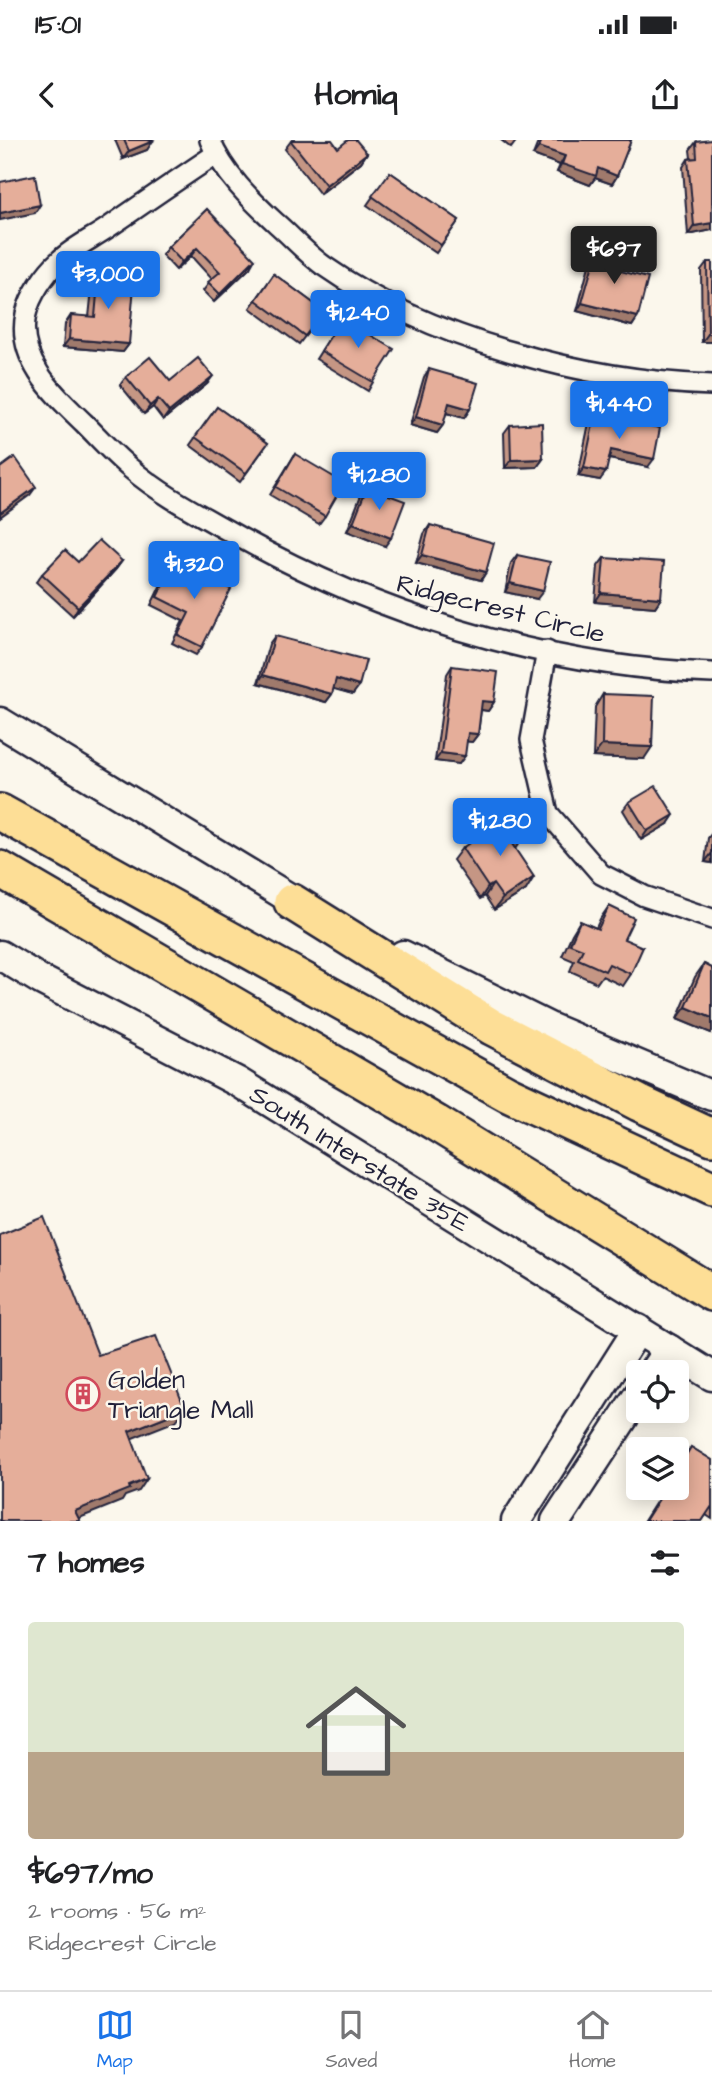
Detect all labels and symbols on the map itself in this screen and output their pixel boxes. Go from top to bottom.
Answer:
pin: $697 [573,226,655,286]
pin: $3,000 [51,251,165,311]
pin: $1,240 [301,290,415,350]
pin: $1,440 [562,382,676,441]
pin: $1,280 [322,452,436,512]
pin: $1,320 [137,542,251,601]
street label: Ridgecrest Circle [392,566,609,654]
pin: $1,280 [443,798,557,858]
street label: South Interstate 35E [243,1077,476,1241]
place label: Golden Triangle Mall [108,1362,254,1430]
building icon: Golden Triangle Mall [64,1375,102,1413]

